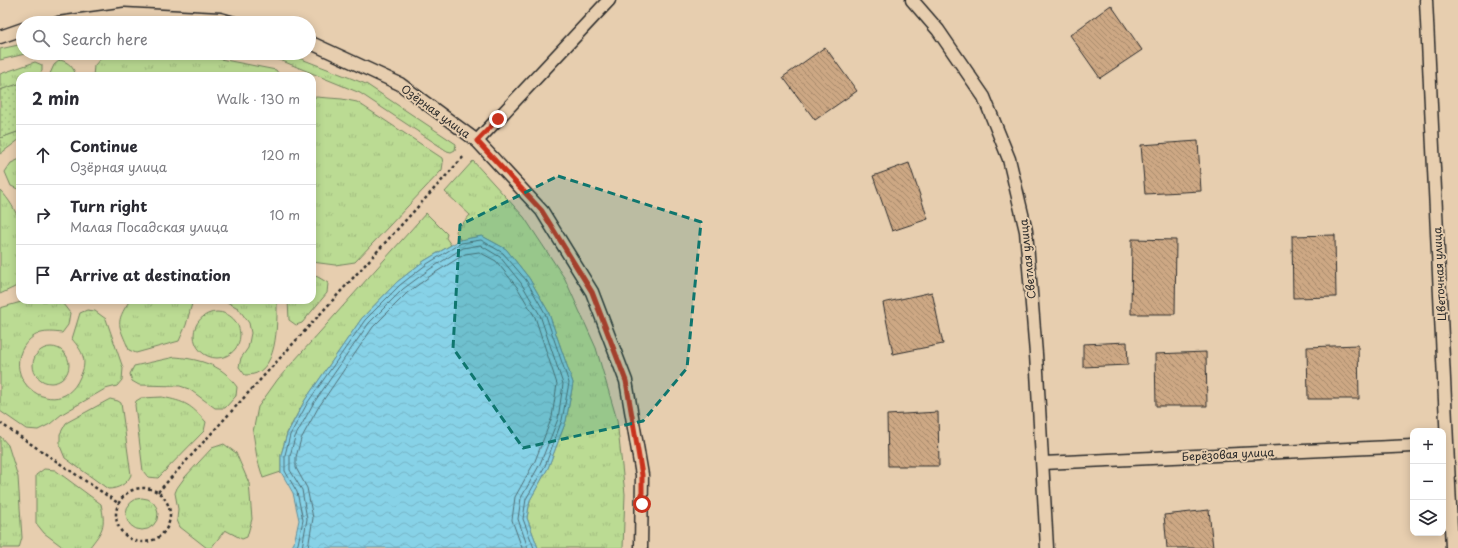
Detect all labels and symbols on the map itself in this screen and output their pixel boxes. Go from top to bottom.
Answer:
street label: Озёрная улица [398,80,474,142]
route end [489,110,507,128]
street label: Светлая улица [1014,218,1040,300]
street label: Цветочная улица [1428,227,1450,321]
street label: Берёзовая улица [1181,443,1275,465]
route start [633,495,651,513]

